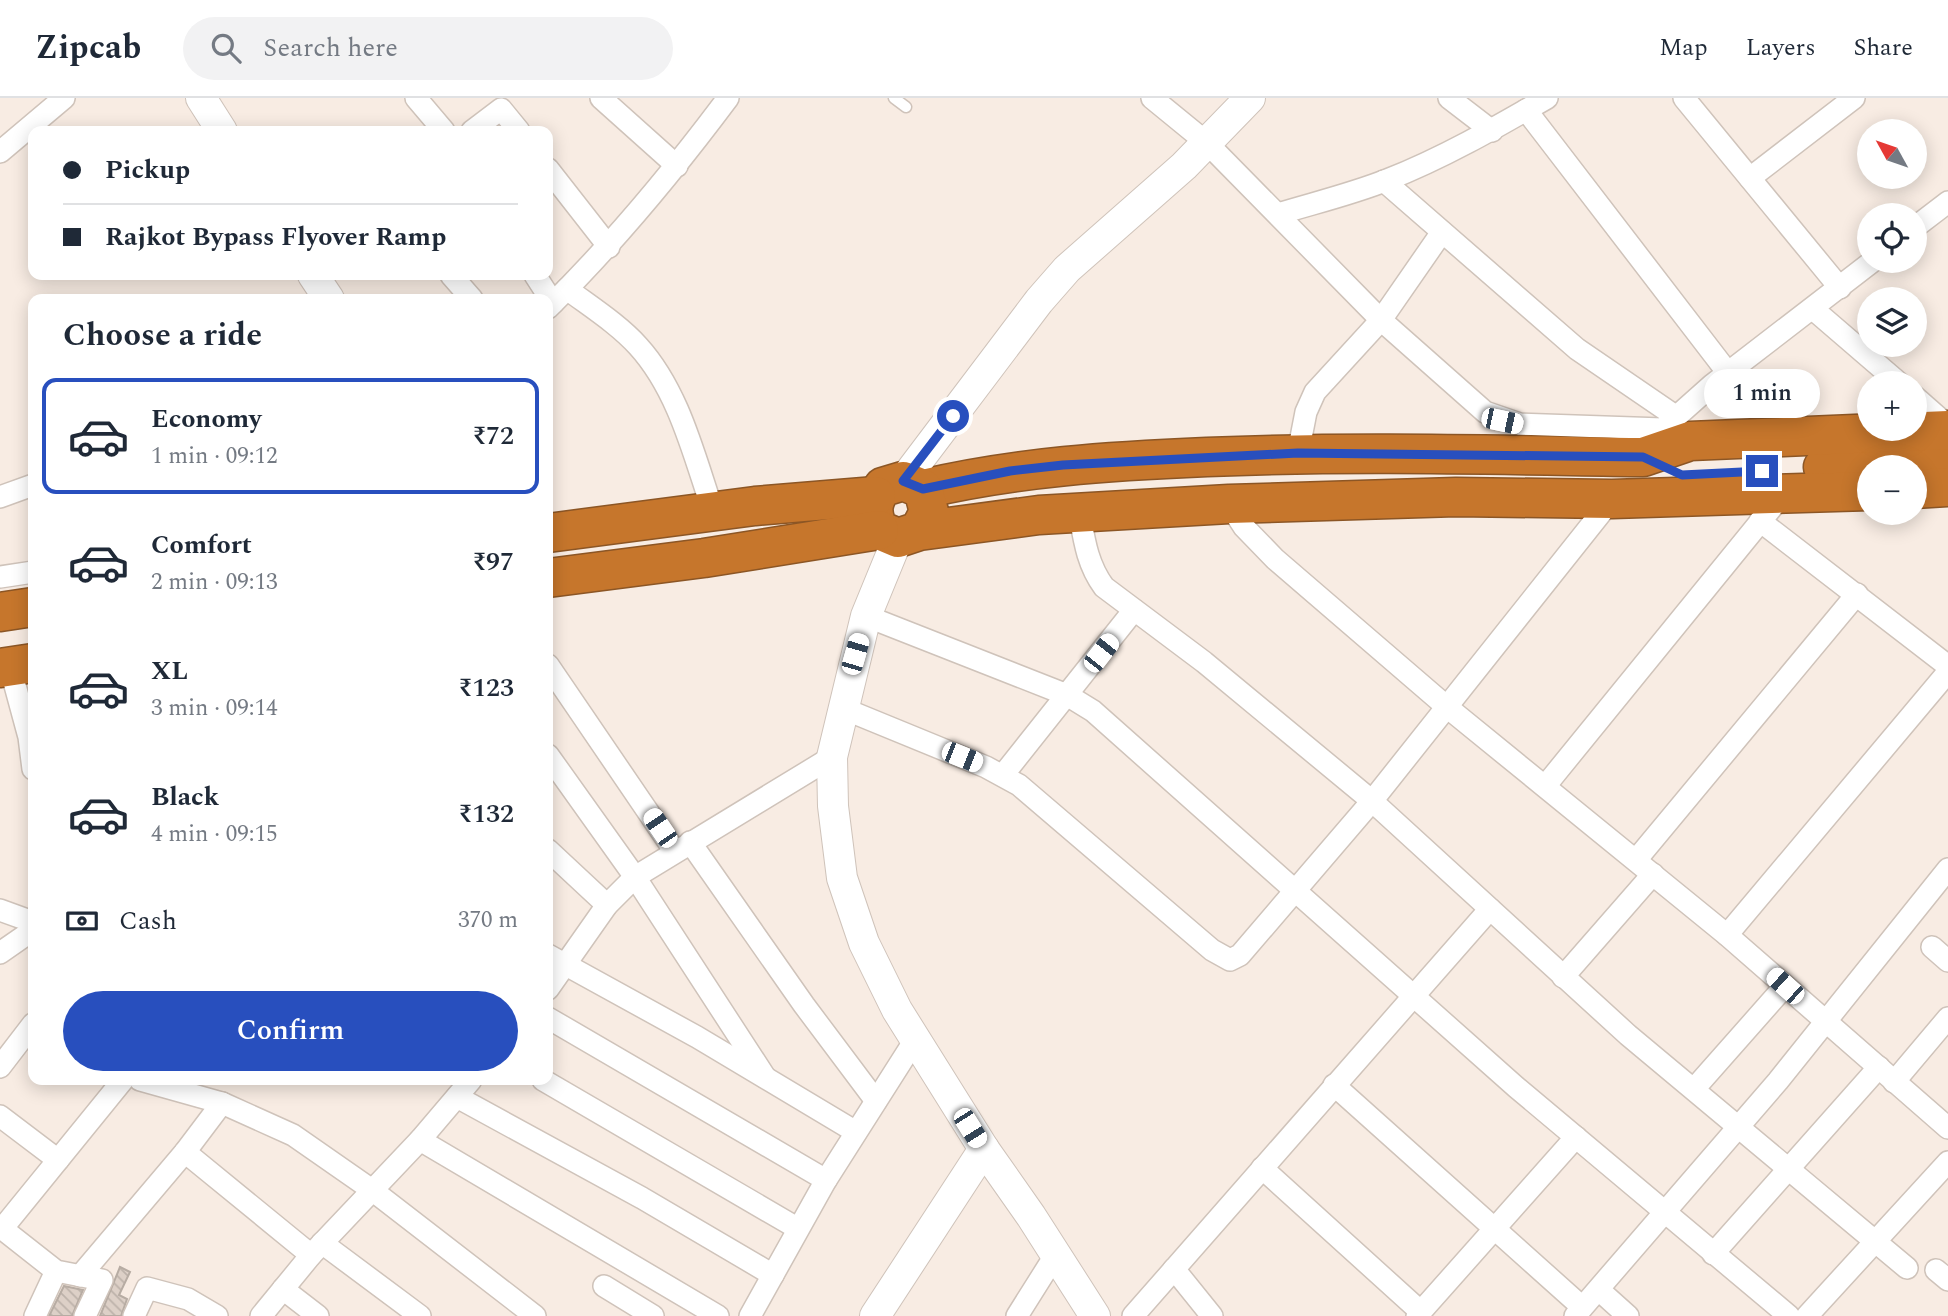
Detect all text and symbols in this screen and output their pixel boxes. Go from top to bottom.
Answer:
search box [183,17,673,80]
text: Zipcab [35,23,141,73]
text: Search here [263,28,398,68]
icon: search [207,29,245,67]
text: Map [1659,30,1708,66]
text: Layers [1746,30,1816,66]
text: Share [1854,30,1913,66]
north arrow [1857,119,1927,189]
map controls [1857,119,1927,525]
text: Pickup [105,150,190,190]
button: locate [1857,203,1927,273]
text: Rajkot Bypass Flyover Ramp [105,217,446,257]
button: layers [1857,287,1927,357]
text: Choose a ride [63,311,262,360]
callout: 1 min [1704,370,1820,418]
button: + [1857,371,1927,441]
text: 1 min [1732,376,1792,411]
text: Economy [151,399,261,439]
route start [937,400,969,432]
icon: car [67,405,130,468]
car [1480,406,1525,436]
text: ₹72 [472,416,514,456]
text: 1 min · 09:12 [151,439,278,474]
route end [1746,455,1778,487]
button: − [1857,455,1927,525]
text: Comfort [151,525,252,565]
icon: car [67,531,130,594]
text: ₹97 [472,542,514,582]
text: 2 min · 09:13 [151,565,278,600]
car [1080,630,1123,676]
car [840,631,871,677]
text: XL [151,651,188,691]
icon: car [67,657,130,720]
text: ₹123 [458,668,514,708]
text: 3 min · 09:14 [151,691,278,726]
car [939,739,986,775]
text: Black [151,777,219,817]
icon: car [67,783,130,846]
text: ₹132 [458,794,514,834]
car [640,805,681,851]
text: 4 min · 09:15 [151,817,278,852]
text: Cash [119,901,177,941]
icon: cash [63,902,101,940]
text: 370 m [458,903,518,938]
car [1763,964,1808,1008]
button: Confirm [63,991,518,1071]
car [950,1105,991,1151]

